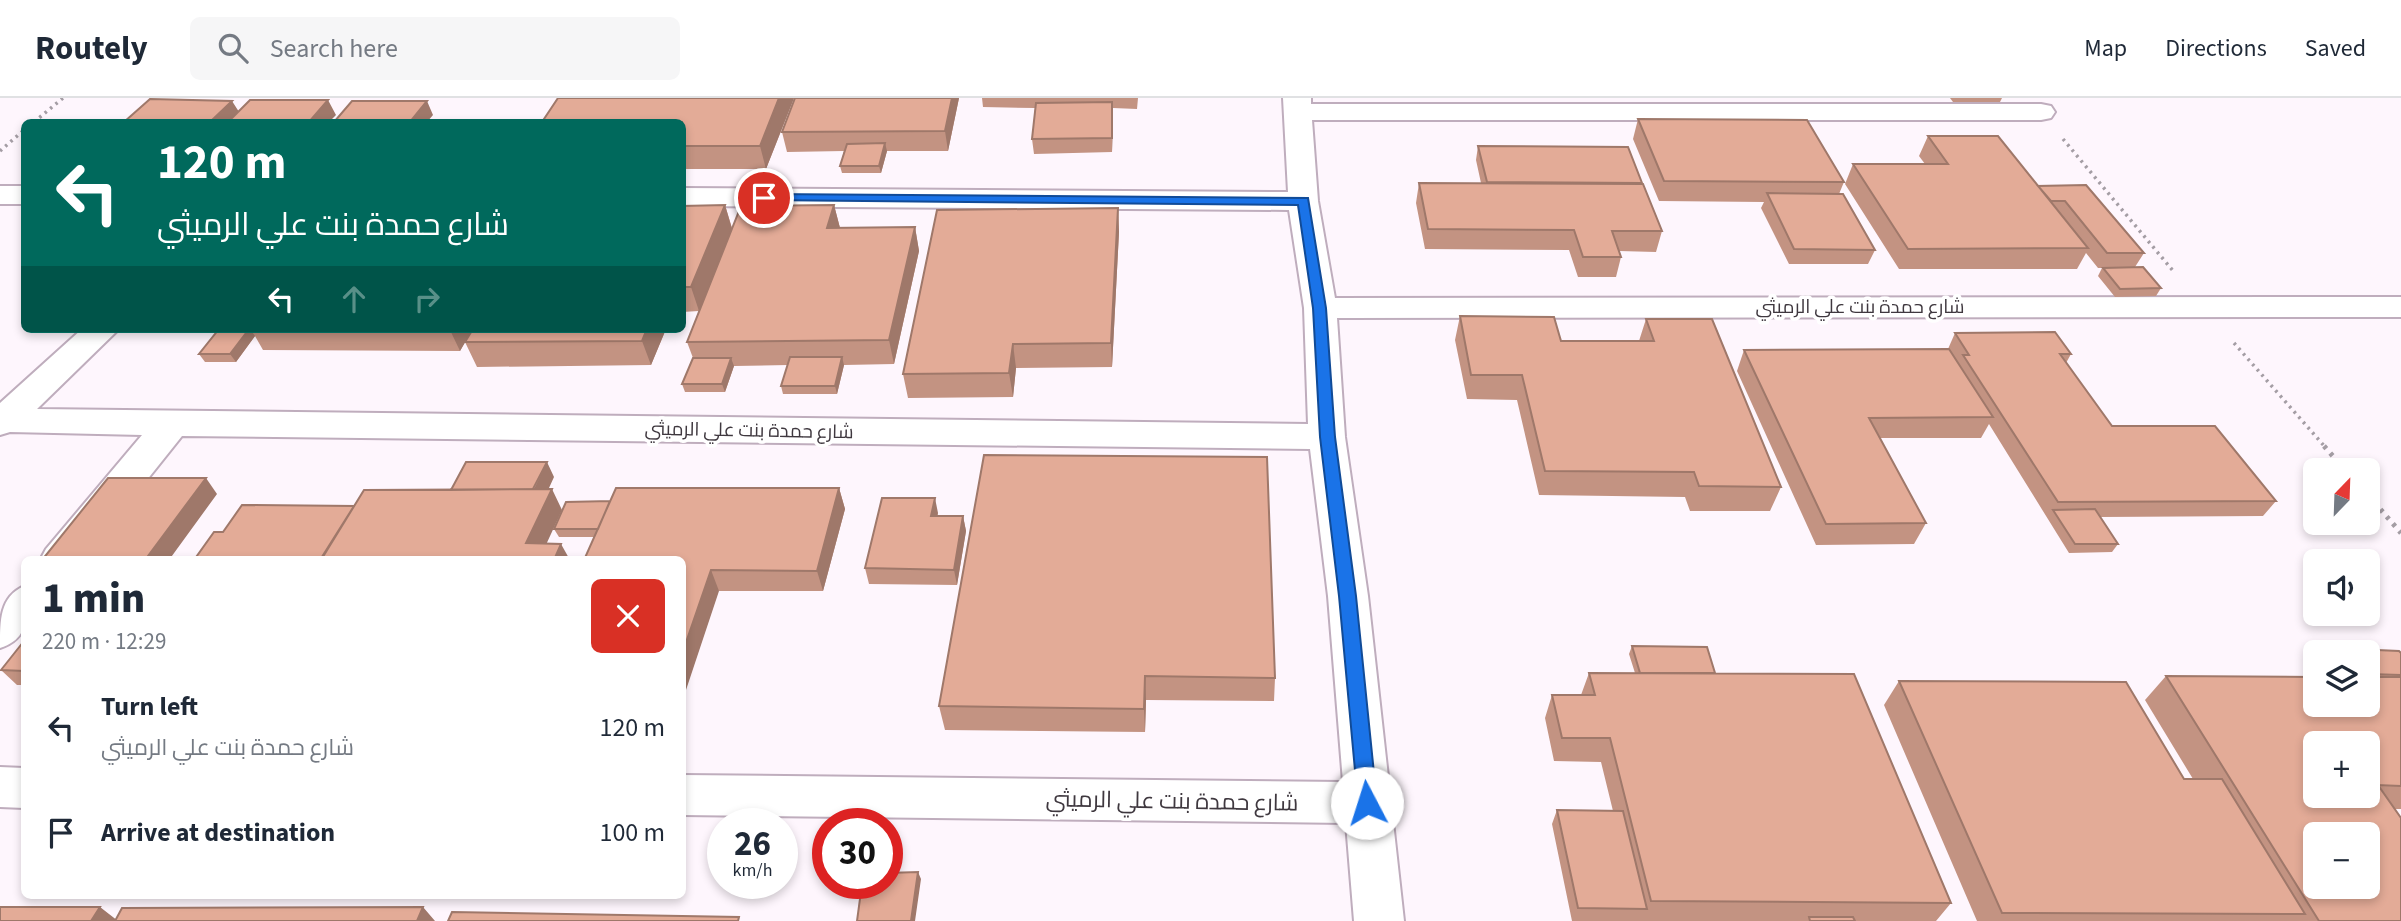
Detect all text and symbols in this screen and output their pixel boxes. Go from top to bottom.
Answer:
search box [190,17,680,80]
text: Routely [35,25,148,72]
icon: search [214,29,252,67]
text: Search here [270,30,398,67]
text: Map [2084,31,2127,66]
text: Directions [2165,31,2267,66]
text: Saved [2305,31,2366,66]
text: 120 m [157,128,286,198]
icon: left [42,147,133,238]
pin [734,168,794,228]
icon: arrive [745,179,783,217]
text: شارع حمدة بنت علي الرميثي [157,202,509,248]
icon: left [262,280,300,318]
icon: ahead [335,280,373,318]
icon: right [408,280,446,318]
street label: شارع حمدة بنت علي الرميثي [1756,294,1964,321]
street label: شارع حمدة بنت علي الرميثي [644,416,854,446]
north arrow [2303,458,2380,536]
map controls [2303,458,2380,899]
button: sound [2303,549,2380,626]
text: 1 min [42,569,145,629]
button: close [591,579,665,653]
text: 220 m · 12:29 [42,625,166,658]
button: layers [2303,640,2380,717]
text: Turn left [101,688,198,725]
icon: left [42,709,80,747]
text: 120 m [599,709,665,746]
text: شارع حمدة بنت علي الرميثي [101,731,354,764]
button: + [2303,731,2380,808]
position arrow [1330,766,1404,840]
street label: شارع حمدة بنت علي الرميثي [1045,782,1299,821]
speed limit sign: 30 [812,808,903,899]
icon: arrive [42,814,80,852]
text: Arrive at destination [101,814,335,851]
text: 100 m [599,814,665,851]
text: 26 [734,819,771,869]
button: − [2303,822,2380,899]
text: km/h [733,858,772,883]

